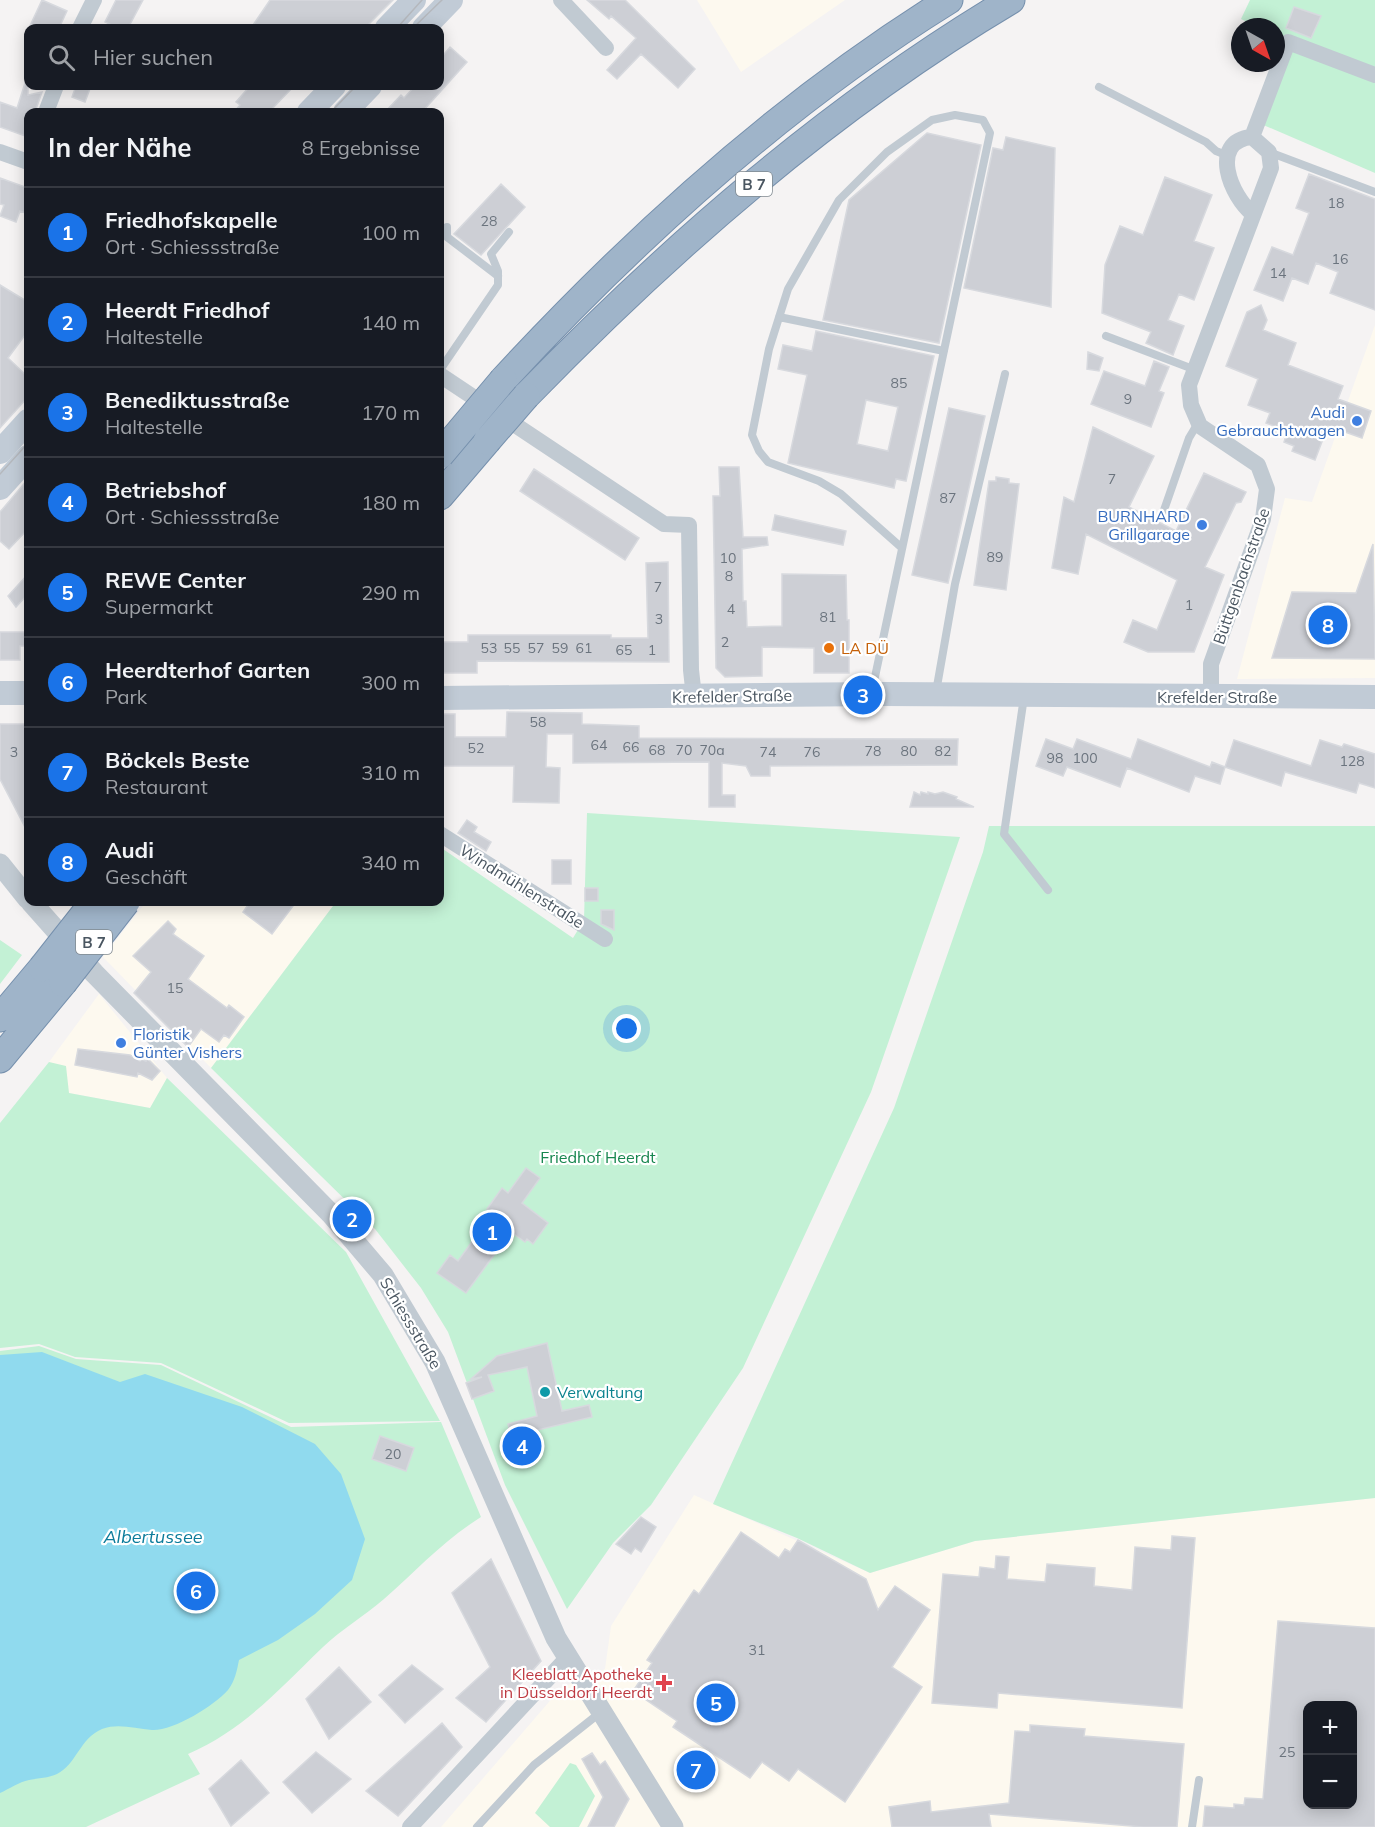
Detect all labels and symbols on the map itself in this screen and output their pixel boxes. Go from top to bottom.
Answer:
north arrow [1231,18,1285,72]
road number: B 7 [736,172,772,196]
house number: 18 [1328,194,1344,212]
house number: 28 [481,212,497,230]
house number: 16 [1332,250,1348,268]
house number: 14 [1270,264,1287,282]
house number: 85 [891,374,907,392]
house number: 9 [1124,390,1132,408]
place label: Audi Gebrauchtwagen [1216,402,1345,440]
marker: Audi Gebrauchtwagen [1350,414,1364,428]
house number: 7 [1108,470,1116,488]
house number: 87 [940,489,956,507]
street label: Büttgenbachstraße [1208,505,1274,647]
place label: BURNHARD Grillgarage [1097,506,1190,544]
marker: BURNHARD Grillgarage [1195,518,1209,532]
house number: 89 [987,548,1003,566]
house number: 10 [720,549,736,567]
house number: 8 [725,567,733,585]
house number: 7 [654,578,662,596]
house number: 1 [1185,596,1193,614]
house number: 4 [727,600,736,618]
pin: 8 [1308,602,1348,648]
house number: 81 [820,608,836,626]
house number: 3 [655,610,663,628]
house number: 2 [721,633,729,651]
place label: LA DÜ [841,638,889,658]
house number: 53 [481,639,497,657]
house number: 55 [504,639,520,657]
house number: 57 [528,639,544,657]
house number: 59 [552,639,568,657]
house number: 61 [576,639,592,657]
house number: 65 [616,641,632,659]
house number: 1 [648,641,656,659]
marker: LA DÜ [822,641,836,655]
pin: 3 [844,672,882,718]
street label: Krefelder Straße [672,685,792,707]
street label: Krefelder Straße [1157,687,1277,707]
house number: 58 [530,713,546,731]
house number: 64 [591,736,608,754]
house number: 66 [623,738,639,756]
house number: 52 [468,739,484,757]
house number: 68 [649,741,665,759]
house number: 70 [676,741,692,759]
house number: 70a [699,741,725,759]
house number: 78 [865,742,881,760]
house number: 80 [901,742,917,760]
house number: 82 [935,742,951,760]
house number: 3 [10,743,18,761]
house number: 74 [760,743,777,761]
house number: 76 [804,743,820,761]
house number: 98 [1047,749,1063,767]
house number: 100 [1072,749,1098,767]
house number: 128 [1339,752,1365,770]
street label: Windmühlenstraße [456,840,588,932]
road number: B 7 [76,930,112,954]
house number: 15 [167,979,183,997]
your location [612,1014,641,1043]
place label: Floristik Günter Vishers [133,1024,242,1062]
marker: Floristik Günter Vishers [114,1036,128,1050]
park label: Friedhof Heerdt [540,1147,656,1167]
pin: 2 [332,1196,372,1242]
pin: 1 [472,1210,512,1254]
street label: Schiessstraße [376,1274,446,1372]
place label: Verwaltung [557,1382,643,1402]
marker: Verwaltung [538,1385,552,1399]
pin: 4 [502,1424,542,1468]
house number: 20 [385,1445,401,1463]
water label: Albertussee [102,1525,203,1548]
pin: 6 [176,1568,216,1614]
house number: 31 [749,1641,765,1659]
place label: Kleeblatt Apotheke in Düsseldorf Heerdt [500,1664,652,1702]
marker: Kleeblatt Apotheke in Düsseldorf Heerdt [657,1676,671,1690]
pin: 5 [696,1680,736,1726]
house number: 25 [1279,1743,1295,1761]
pin: 7 [676,1748,716,1792]

